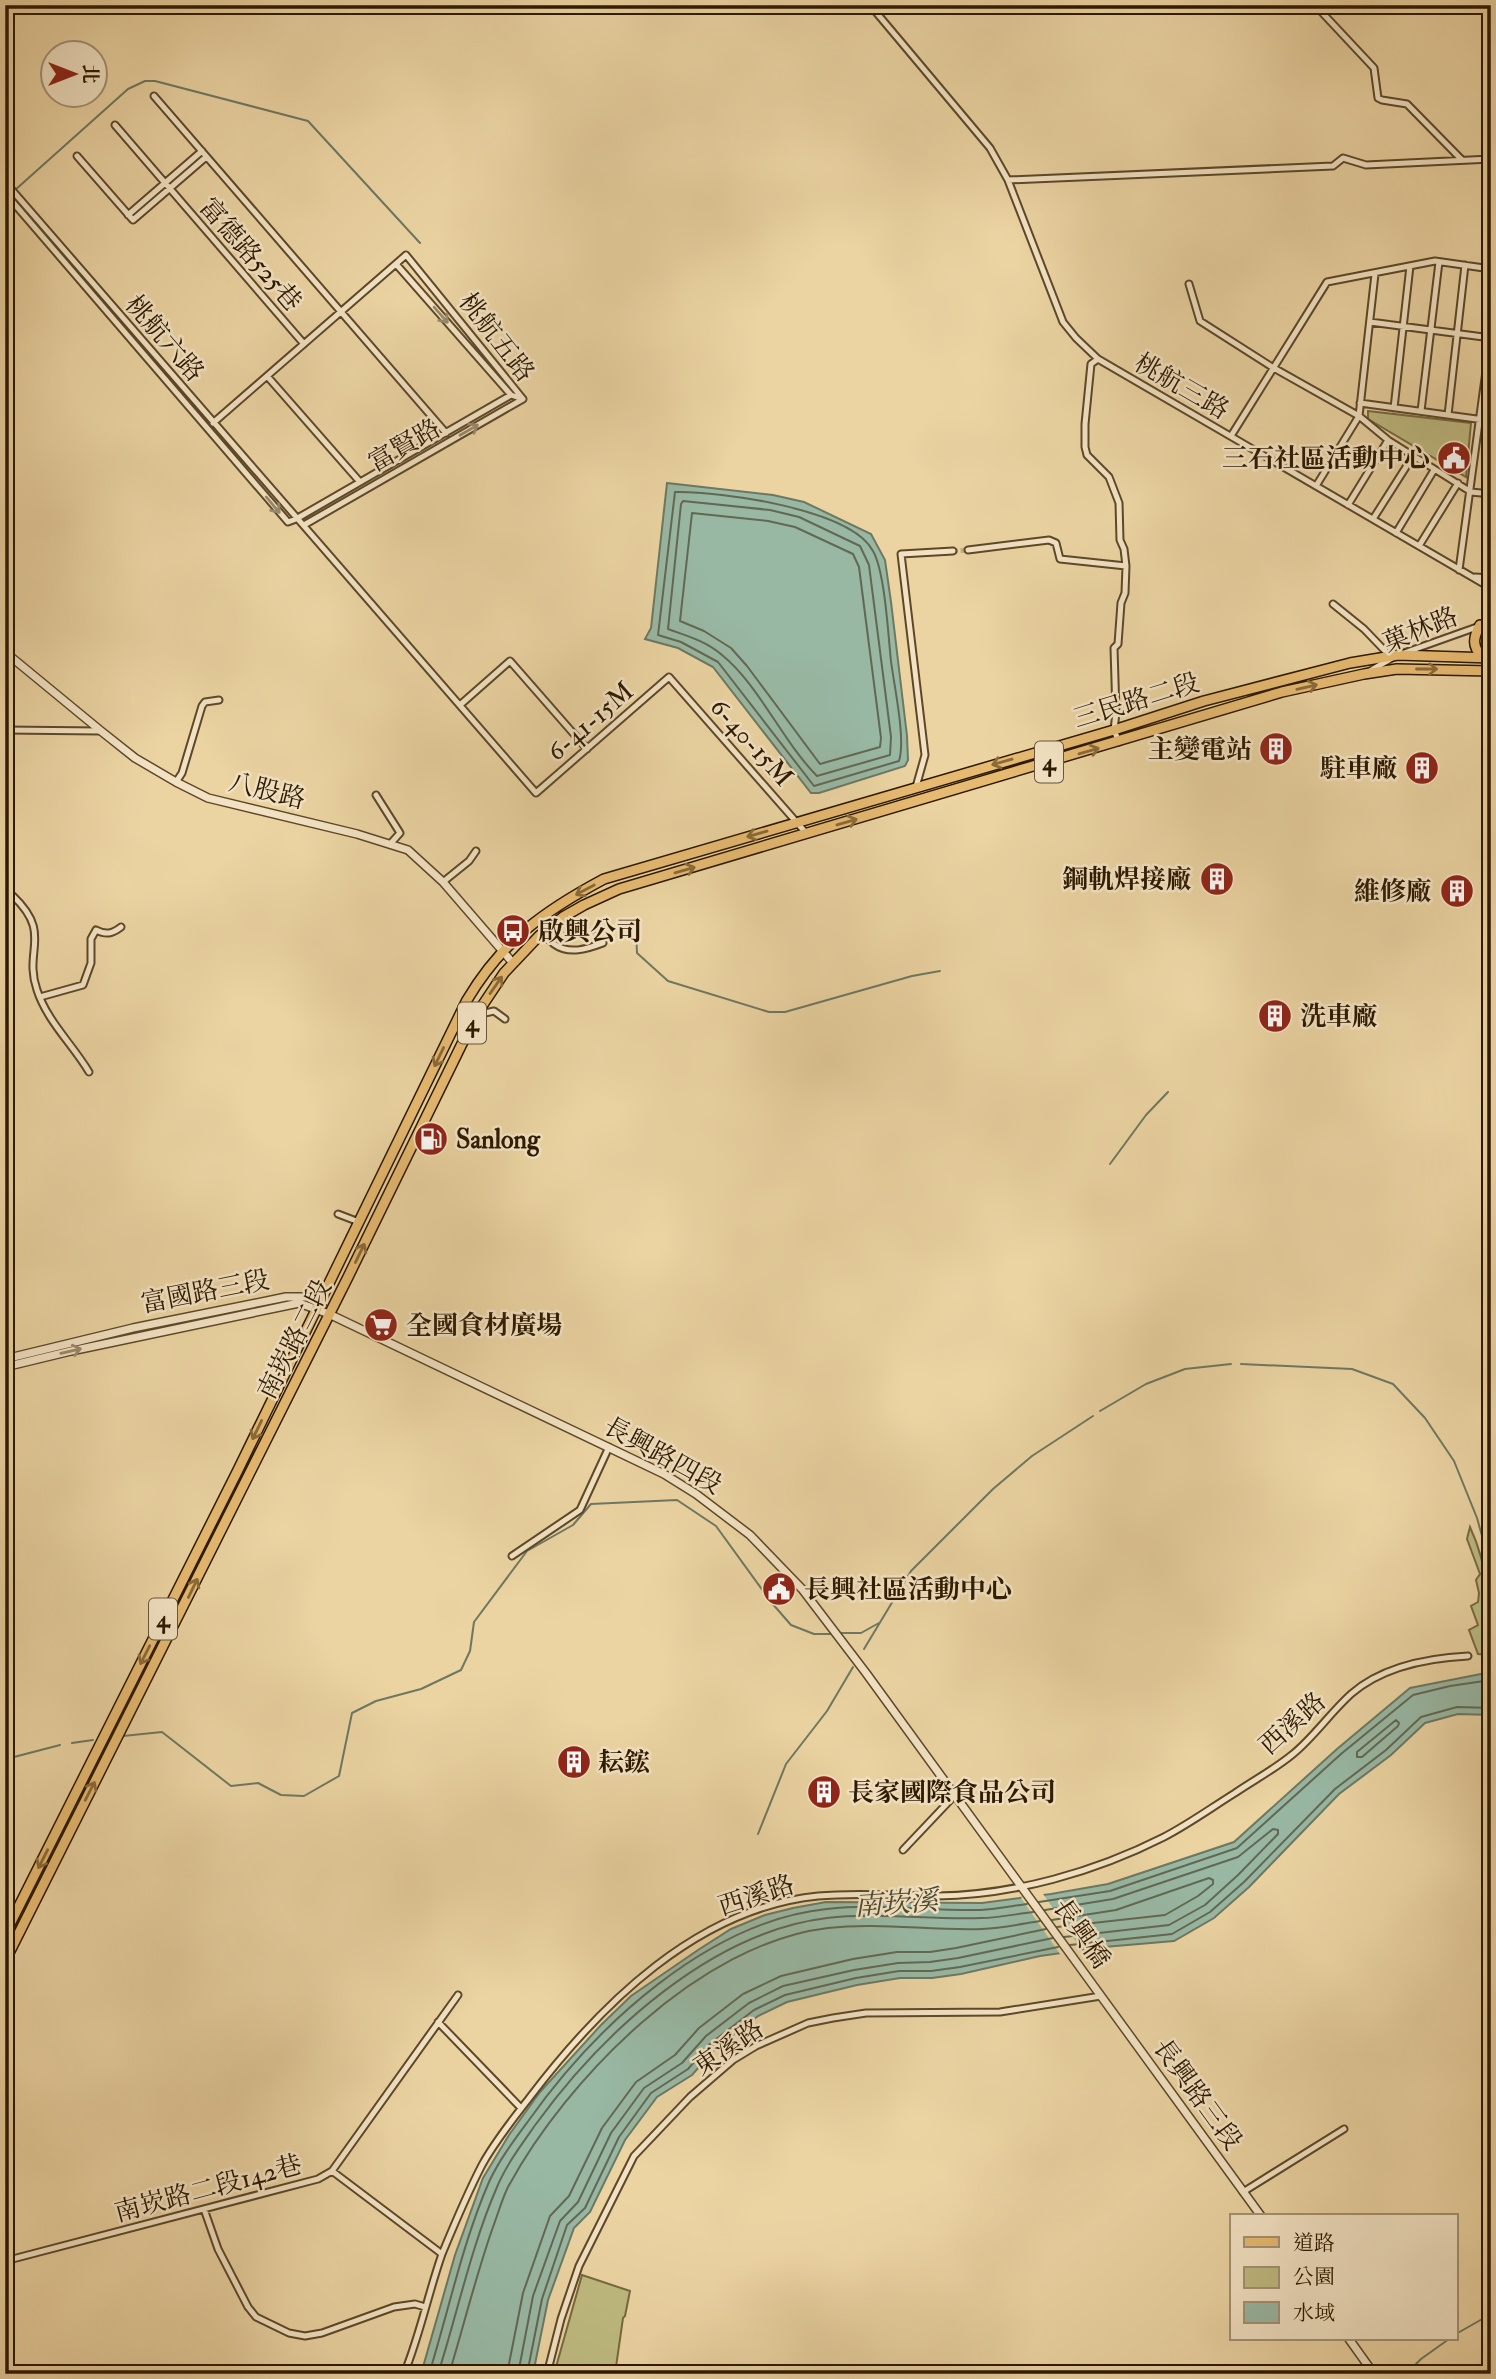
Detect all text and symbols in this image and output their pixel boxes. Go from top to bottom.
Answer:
north arrow [38,38,108,108]
text: 北 [78,64,102,84]
street label: 富德路525巷 [192,191,308,318]
street label: 桃航五路 [452,287,541,388]
street label: 桃航六路 [118,289,210,388]
one-way arrow [433,306,449,324]
street label: 桃航三路 [1128,347,1235,427]
street label: 富賢路 [363,413,446,479]
one-way arrow [459,423,479,437]
public building icon: 三石社區活動中心 [1435,439,1473,477]
place label: 三石社區活動中心 [1222,443,1430,475]
one-way arrow [265,496,281,514]
street label: 菓林路 [1378,600,1463,659]
one-way arrow [1416,662,1439,676]
street label: 三民路二段 [1069,667,1203,735]
street label: 6-41-15M [541,676,640,768]
one-way arrow [1295,679,1318,693]
street label: 6-40-15M [703,692,799,794]
building icon: 主變電站 [1257,730,1295,768]
place label: 主變電站 [1148,734,1252,766]
road number: 4 [1035,742,1063,782]
one-way arrow [1077,743,1099,756]
building icon: 駐車廠 [1403,749,1441,787]
place label: 駐車廠 [1320,753,1398,785]
one-way arrow [991,757,1013,770]
street label: 八股路 [225,766,308,816]
one-way arrow [836,814,858,827]
one-way arrow [746,828,768,841]
building icon: 鋼軌焊接廠 [1198,860,1236,898]
one-way arrow [674,862,696,875]
place label: 鋼軌焊接廠 [1062,864,1192,896]
building icon: 維修廠 [1438,872,1476,910]
place label: 維修廠 [1354,876,1432,908]
one-way arrow [575,883,595,897]
bus stop icon: 啟興公司 [494,912,532,950]
place label: 啟興公司 [538,916,642,948]
one-way arrow [489,976,503,995]
building icon: 洗車廠 [1256,997,1294,1035]
place label: 洗車廠 [1300,1001,1378,1033]
road number: 4 [458,1002,486,1044]
one-way arrow [432,1046,446,1067]
fuel station icon: Sanlong [412,1120,450,1158]
place label: Sanlong [456,1124,541,1157]
one-way arrow [353,1243,367,1264]
street label: 富國路三段 [138,1264,272,1320]
street label: 南崁路二段 [251,1274,339,1405]
supermarket icon: 全國食材廣場 [362,1306,400,1344]
place label: 全國食材廣場 [406,1310,562,1342]
one-way arrow [59,1343,82,1357]
street label: 長興路四段 [598,1410,727,1501]
one-way arrow [250,1419,264,1440]
public building icon: 長興社區活動中心 [760,1570,798,1608]
place label: 長興社區活動中心 [804,1574,1012,1606]
one-way arrow [186,1578,200,1598]
road number: 4 [149,1598,177,1639]
one-way arrow [137,1645,151,1665]
street label: 西溪路 [1253,1686,1332,1762]
building icon: 耘鋐 [555,1743,593,1781]
place label: 耘鋐 [598,1747,650,1779]
building icon: 長家國際食品公司 [805,1773,843,1811]
place label: 長家國際食品公司 [848,1777,1056,1809]
one-way arrow [84,1781,98,1802]
one-way arrow [35,1848,49,1869]
street label: 西溪路 [714,1869,798,1923]
water label: 南崁溪 [853,1883,942,1924]
street label: 長興橋 [1046,1892,1117,1975]
street label: 東溪路 [687,2013,770,2083]
street label: 長興路三段 [1146,2033,1248,2157]
street label: 南崁路二段142巷 [111,2149,305,2229]
legend [1230,2214,1458,2340]
text: 道路 [1293,2230,1335,2257]
text: 公園 [1293,2264,1335,2291]
text: 水域 [1293,2300,1335,2327]

